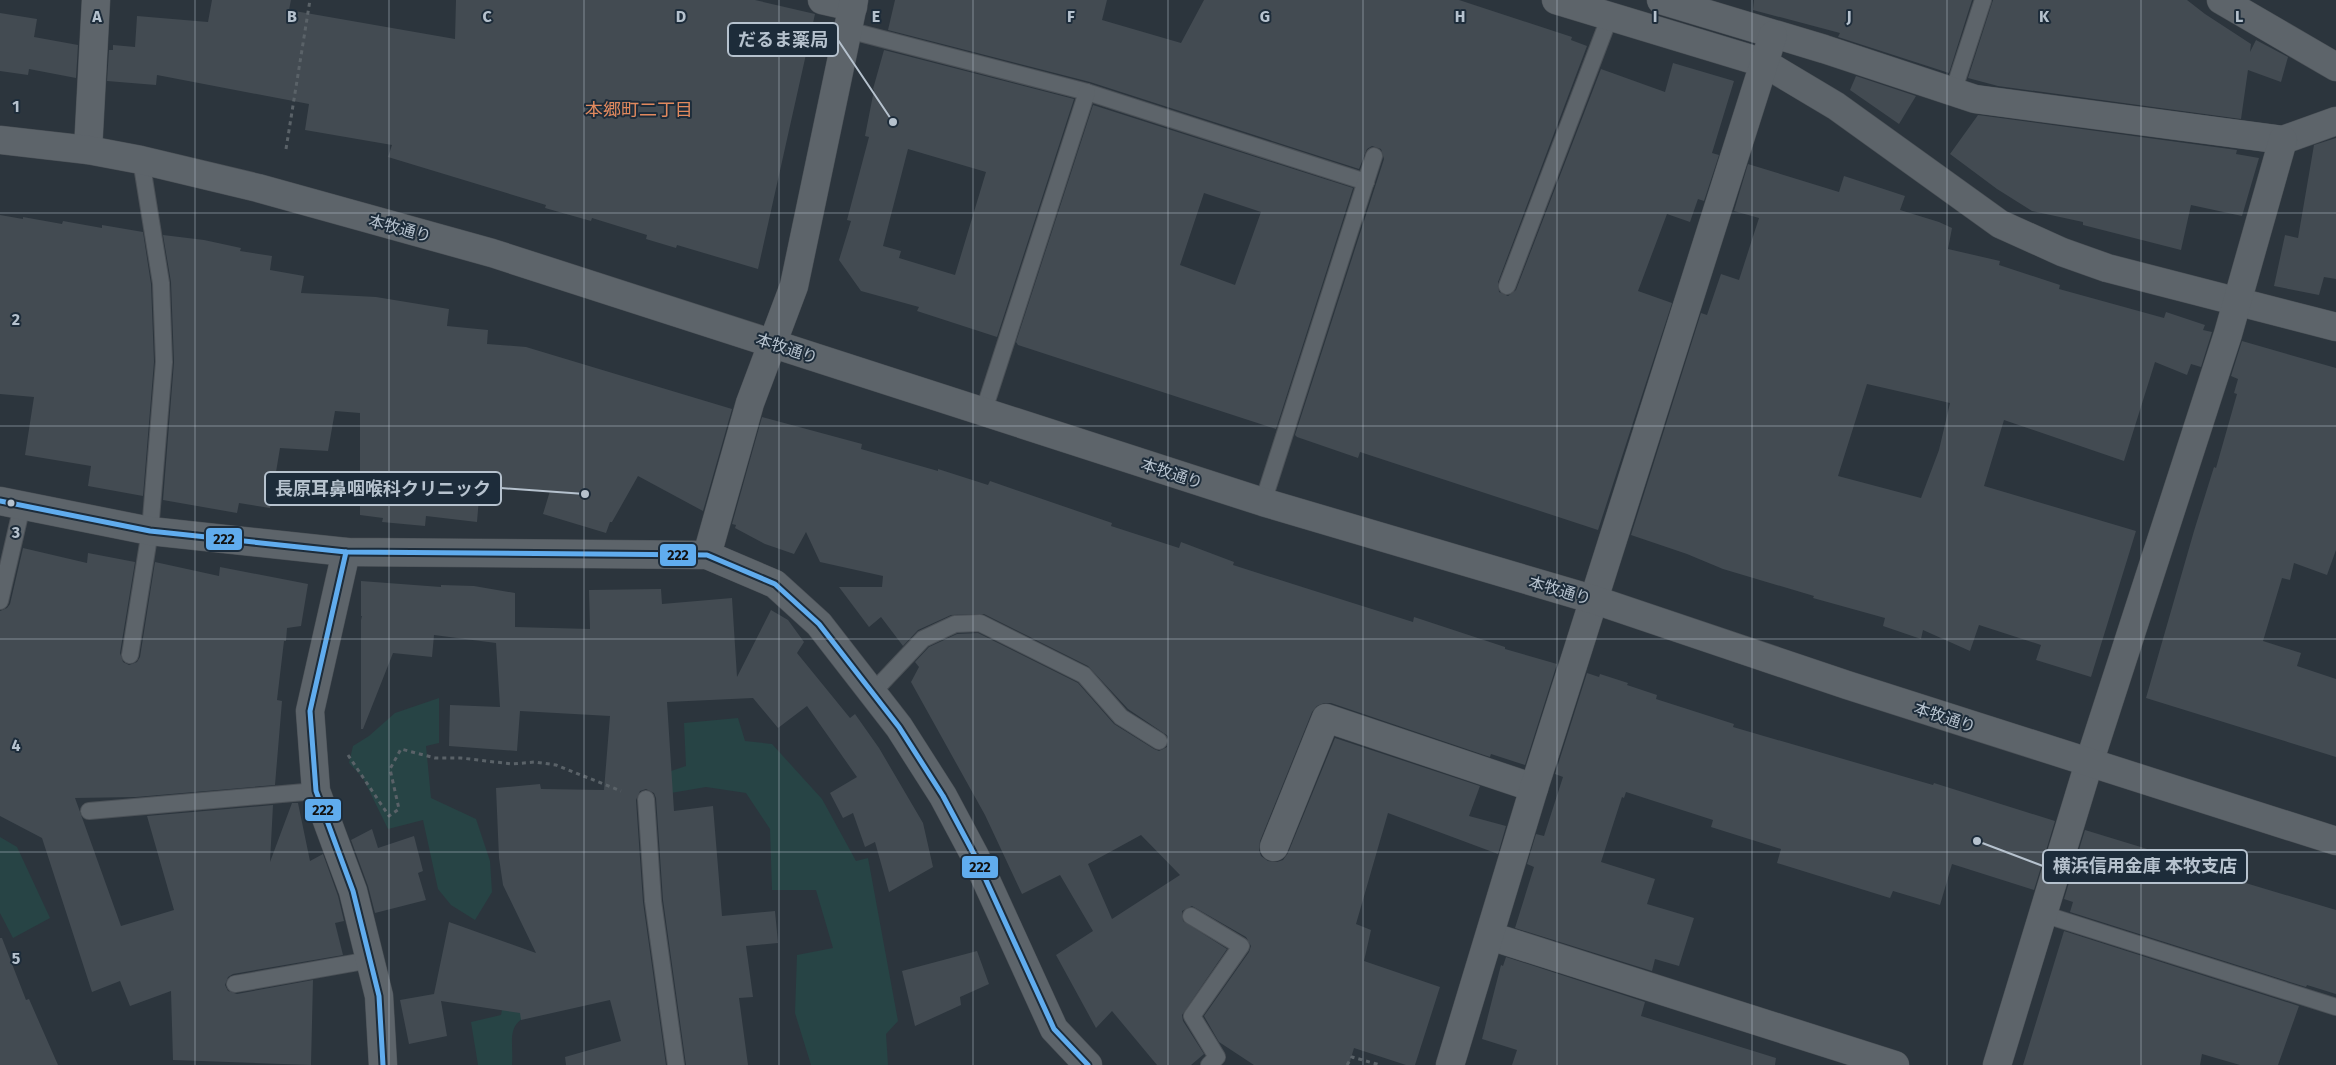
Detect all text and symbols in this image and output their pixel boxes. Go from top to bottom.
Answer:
text: A [91,7,102,26]
text: B [287,7,297,26]
text: C [482,7,492,26]
text: D [676,7,686,26]
text: E [872,7,880,26]
text: F [1067,7,1075,26]
text: G [1260,7,1270,26]
text: H [1455,7,1465,26]
text: I [1653,7,1657,26]
text: J [1845,7,1852,26]
text: K [2039,7,2050,26]
text: L [2235,7,2243,26]
callout: だるま薬局 [728,23,838,56]
text: だるま薬局 [738,29,828,51]
text: 1 [12,97,20,116]
district label: 本郷町二丁目 [585,99,693,121]
street label: 本牧通り [366,211,433,246]
text: 2 [12,310,20,329]
street label: 本牧通り [753,330,820,367]
street label: 本牧通り [1138,455,1205,492]
callout: 長原耳鼻咽喉科クリニック [265,472,501,505]
text: 長原耳鼻咽喉科クリニック [275,478,491,500]
unlabelled marker [6,498,16,508]
text: 3 [11,523,20,542]
line badge: 222 [205,527,243,551]
text: 222 [213,531,235,548]
line badge: 222 [659,543,697,567]
text: 222 [667,547,689,564]
street label: 本牧通り [1526,573,1593,608]
street label: 本牧通り [1911,699,1978,736]
text: 4 [11,736,21,755]
line badge: 222 [304,798,342,822]
text: 222 [312,802,334,819]
callout: 横浜信用金庫 本牧支店 [2043,850,2247,883]
line badge: 222 [961,855,999,879]
text: 横浜信用金庫 本牧支店 [2053,855,2237,877]
text: 222 [969,859,991,876]
text: 5 [12,949,21,968]

